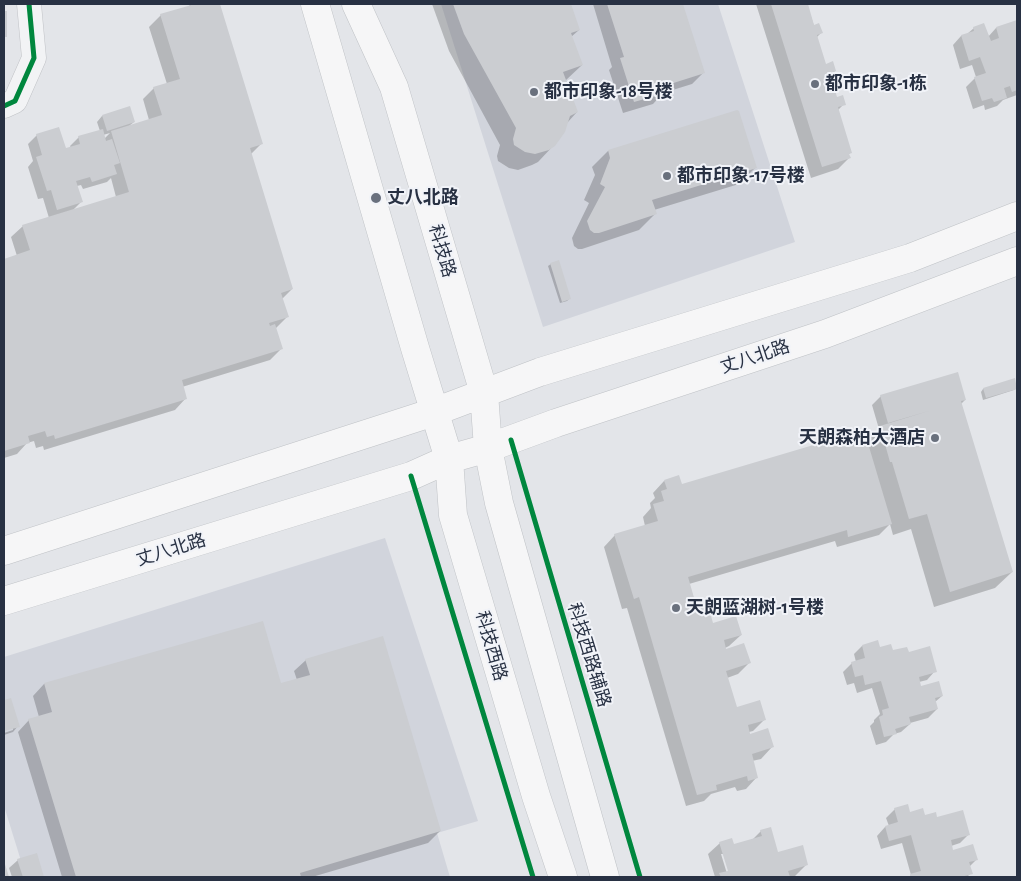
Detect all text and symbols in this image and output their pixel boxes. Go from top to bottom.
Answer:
place label: 都市印象-1栋 [825,73,927,95]
marker: 都市印象-1栋 [809,78,821,90]
place label: 都市印象-18号楼 [544,81,673,103]
marker: 都市印象-18号楼 [528,86,540,98]
place label: 都市印象-17号楼 [677,165,805,187]
marker: 都市印象-17号楼 [661,170,673,182]
place label: 丈八北路 [387,187,459,209]
marker: 丈八北路 [369,191,383,205]
street label: 科技路 [424,222,460,280]
street label: 丈八北路 [717,336,793,378]
place label: 天朗森柏大酒店 [799,427,925,449]
marker: 天朗森柏大酒店 [929,432,941,444]
street label: 丈八北路 [133,529,209,571]
place label: 天朗蓝湖树-1号楼 [686,597,824,619]
street label: 科技西路辅路 [563,600,615,710]
marker: 天朗蓝湖树-1号楼 [670,602,682,614]
street label: 科技西路 [471,608,511,684]

